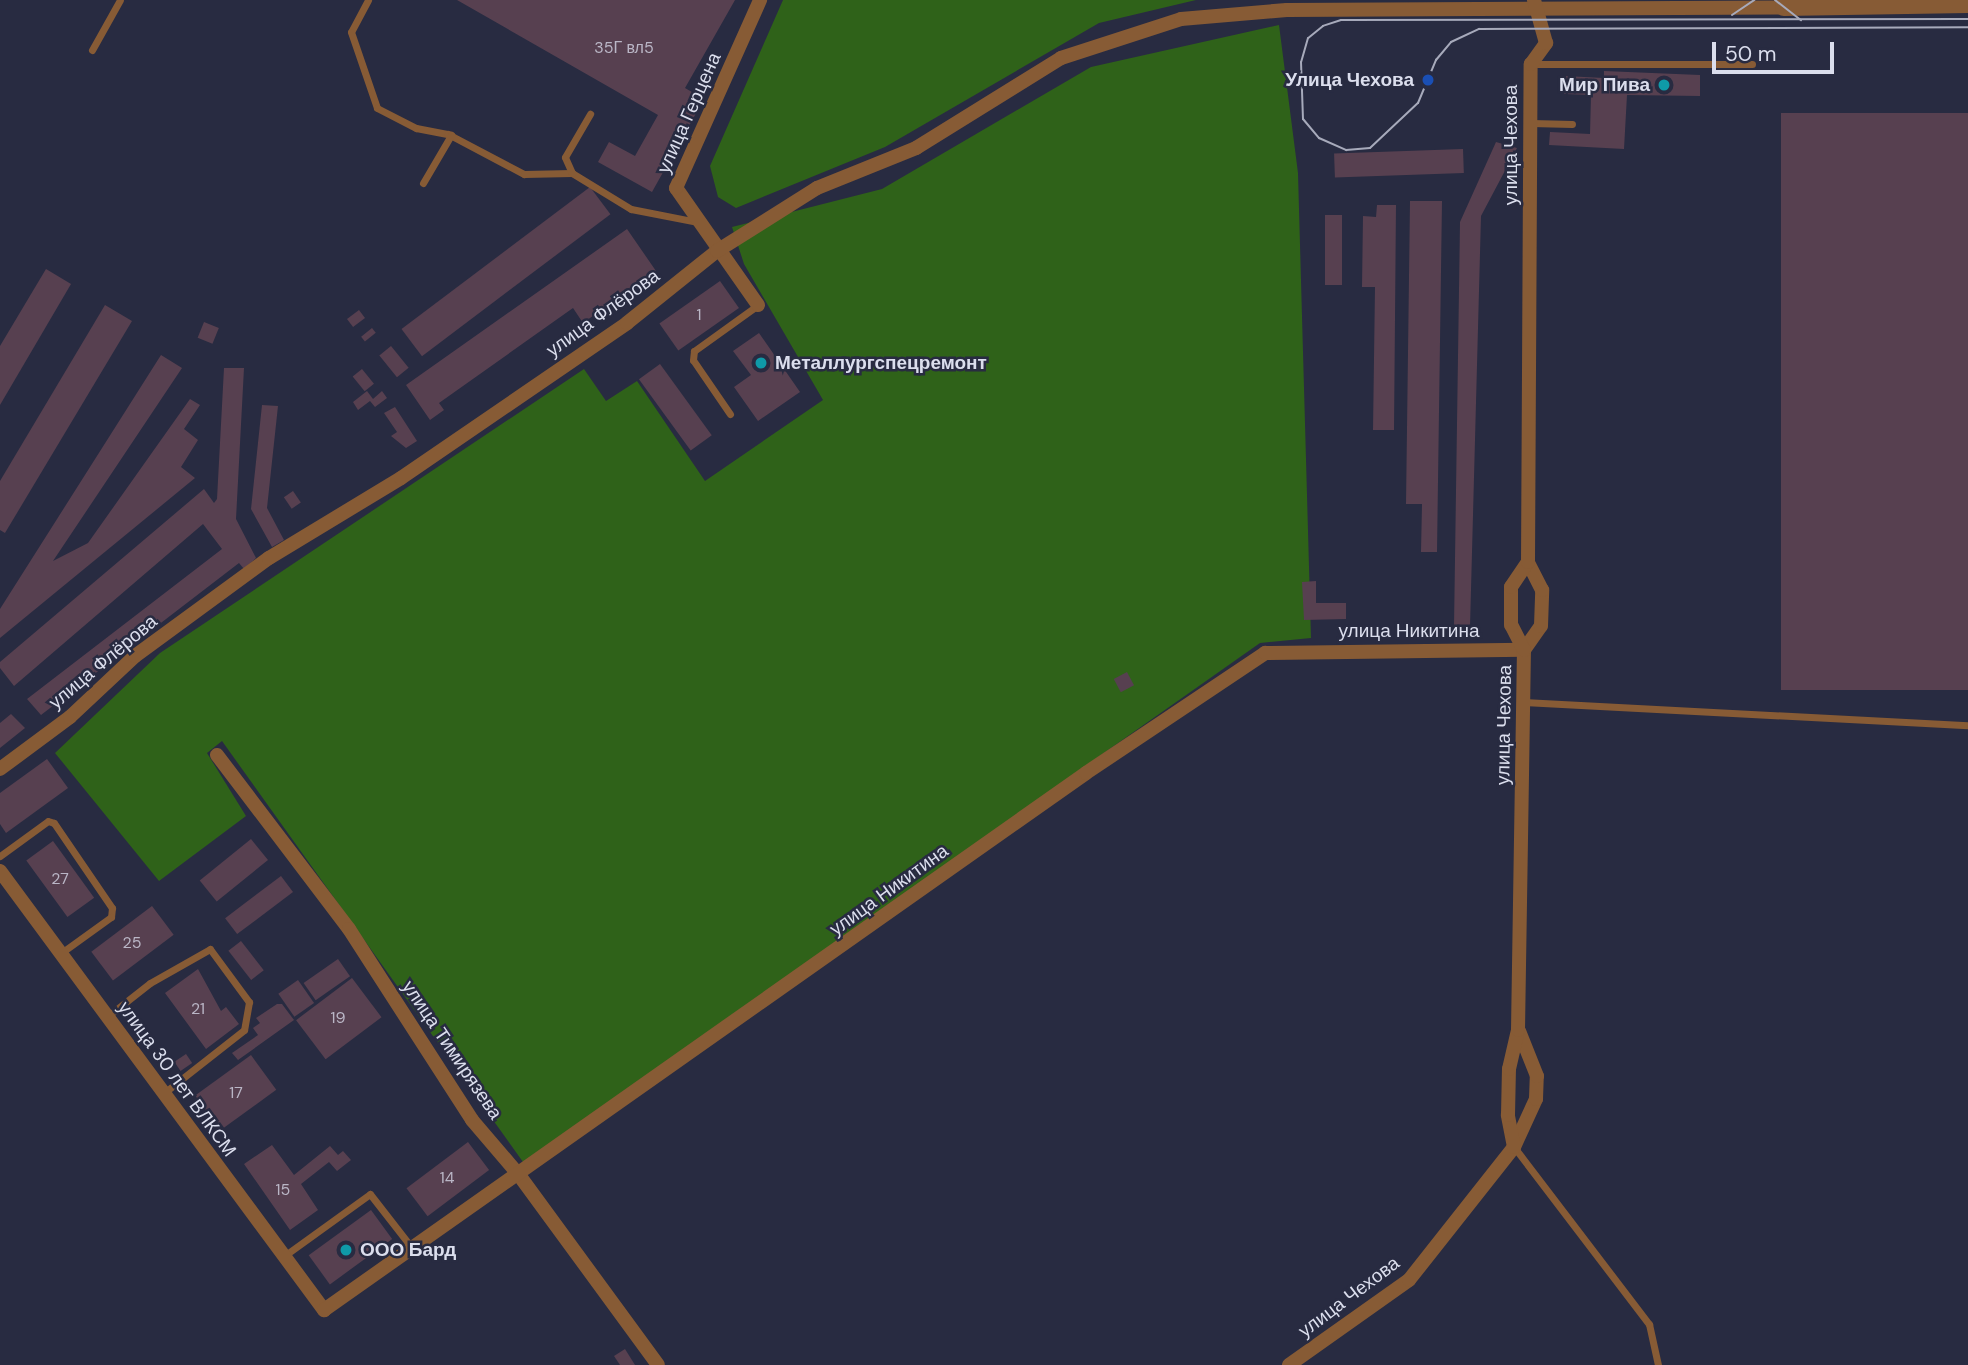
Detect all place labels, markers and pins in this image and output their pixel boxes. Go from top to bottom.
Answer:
place label: Улица Чехова [1285,69,1414,91]
marker: Улица Чехова [1420,72,1436,88]
place label: Мир Пива [1559,74,1650,96]
marker: Мир Пива [1656,77,1672,93]
place label: Металлургспецремонт [775,352,987,374]
marker: Металлургспецремонт [753,355,769,371]
place label: ООО Бард [360,1239,456,1261]
marker: ООО Бард [338,1242,354,1258]

